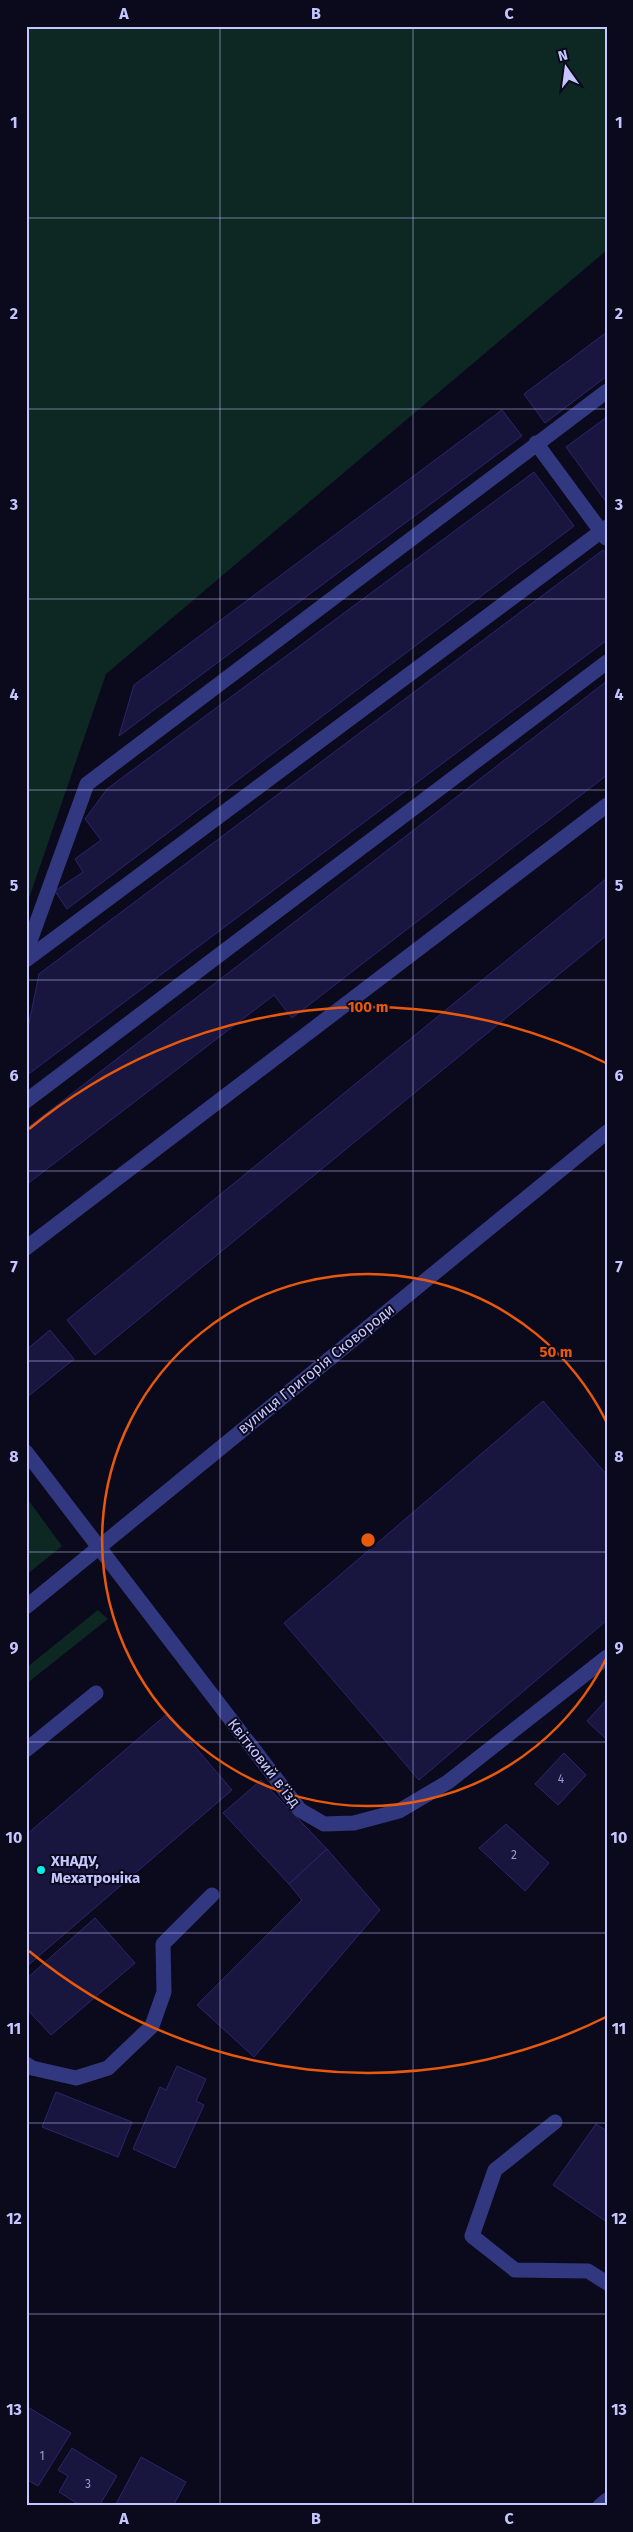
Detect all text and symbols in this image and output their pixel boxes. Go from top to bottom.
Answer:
text: A [118,4,129,23]
text: B [311,4,321,23]
text: C [504,4,514,23]
north arrow [540,42,590,92]
text: N [556,46,570,65]
text: 1 [10,113,18,132]
text: 1 [615,113,623,132]
text: 2 [10,304,18,323]
text: 2 [615,304,623,323]
text: 3 [9,495,18,514]
text: 3 [614,495,623,514]
text: 4 [9,685,19,704]
text: 4 [614,685,624,704]
text: 5 [10,876,19,895]
text: 5 [615,876,624,895]
text: 100 m [348,998,388,1016]
text: 6 [9,1066,19,1085]
text: 6 [614,1066,624,1085]
text: 7 [10,1257,18,1276]
text: 7 [615,1257,623,1276]
street label: вулиця Григорія Сковороди [234,1300,398,1438]
text: 50 m [539,1343,573,1361]
text: 8 [9,1447,19,1466]
text: 8 [614,1447,624,1466]
centre of rings [359,1531,377,1549]
text: 9 [10,1638,19,1657]
text: 9 [615,1638,624,1657]
street label: Квітковий в’їзд [224,1715,304,1811]
house number: 4 [558,1772,565,1786]
text: 10 [6,1828,22,1847]
text: 10 [611,1828,627,1847]
house number: 2 [511,1848,517,1862]
place label: ХНАДУ, Мехатроніка [50,1852,140,1887]
marker: ХНАДУ, Мехатроніка [35,1864,47,1876]
text: 11 [7,2019,21,2038]
text: 11 [612,2019,626,2038]
text: 12 [6,2209,22,2228]
text: 12 [611,2209,627,2228]
text: 13 [6,2400,22,2419]
text: 13 [611,2400,627,2419]
house number: 1 [39,2449,45,2463]
house number: 3 [85,2477,91,2491]
text: A [118,2509,129,2528]
text: B [311,2509,321,2528]
text: C [504,2509,514,2528]

